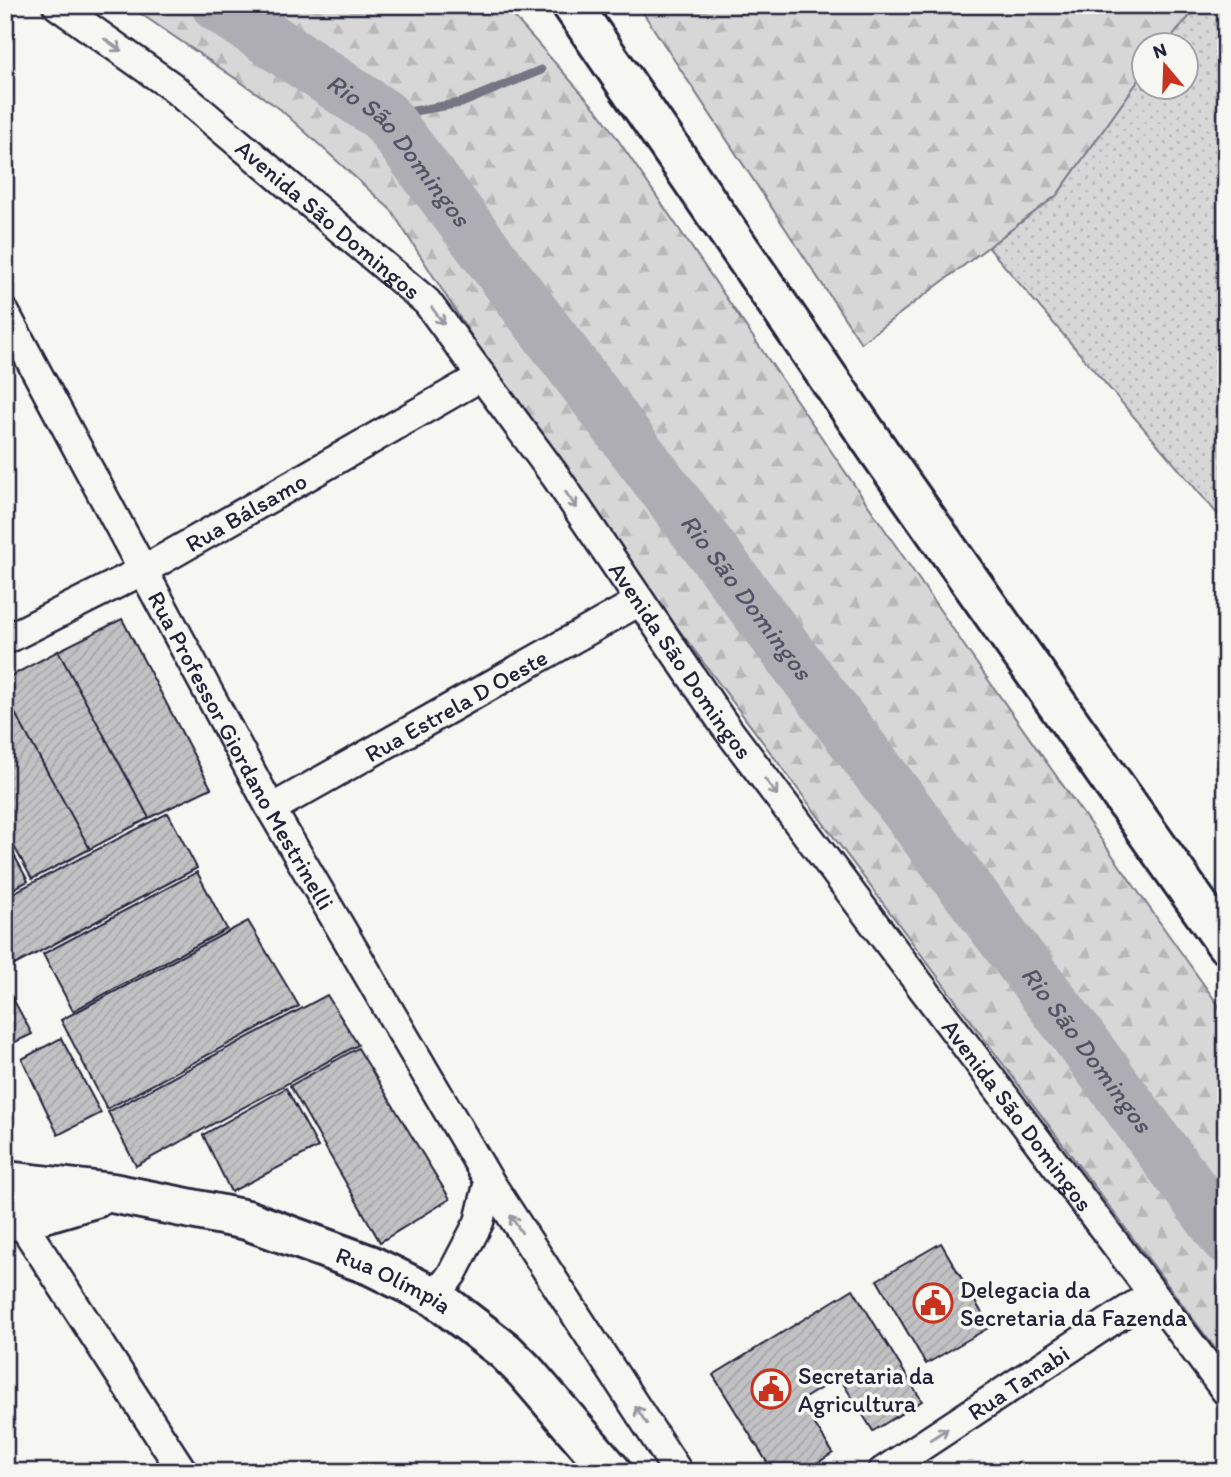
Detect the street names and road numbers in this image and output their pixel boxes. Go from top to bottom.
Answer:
street label: Avenida São Domingos [230,133,427,305]
street label: Rua Bálsamo [180,465,312,558]
street label: Avenida São Domingos [603,556,759,764]
street label: Rua Professor Giordano Mestrinelli [142,586,341,915]
street label: Rua Estrela D Oeste [359,642,552,768]
street label: Avenida São Domingos [936,1013,1100,1217]
street label: Rua Olímpia [332,1239,458,1320]
street label: Rua Tanabi [962,1338,1074,1426]

